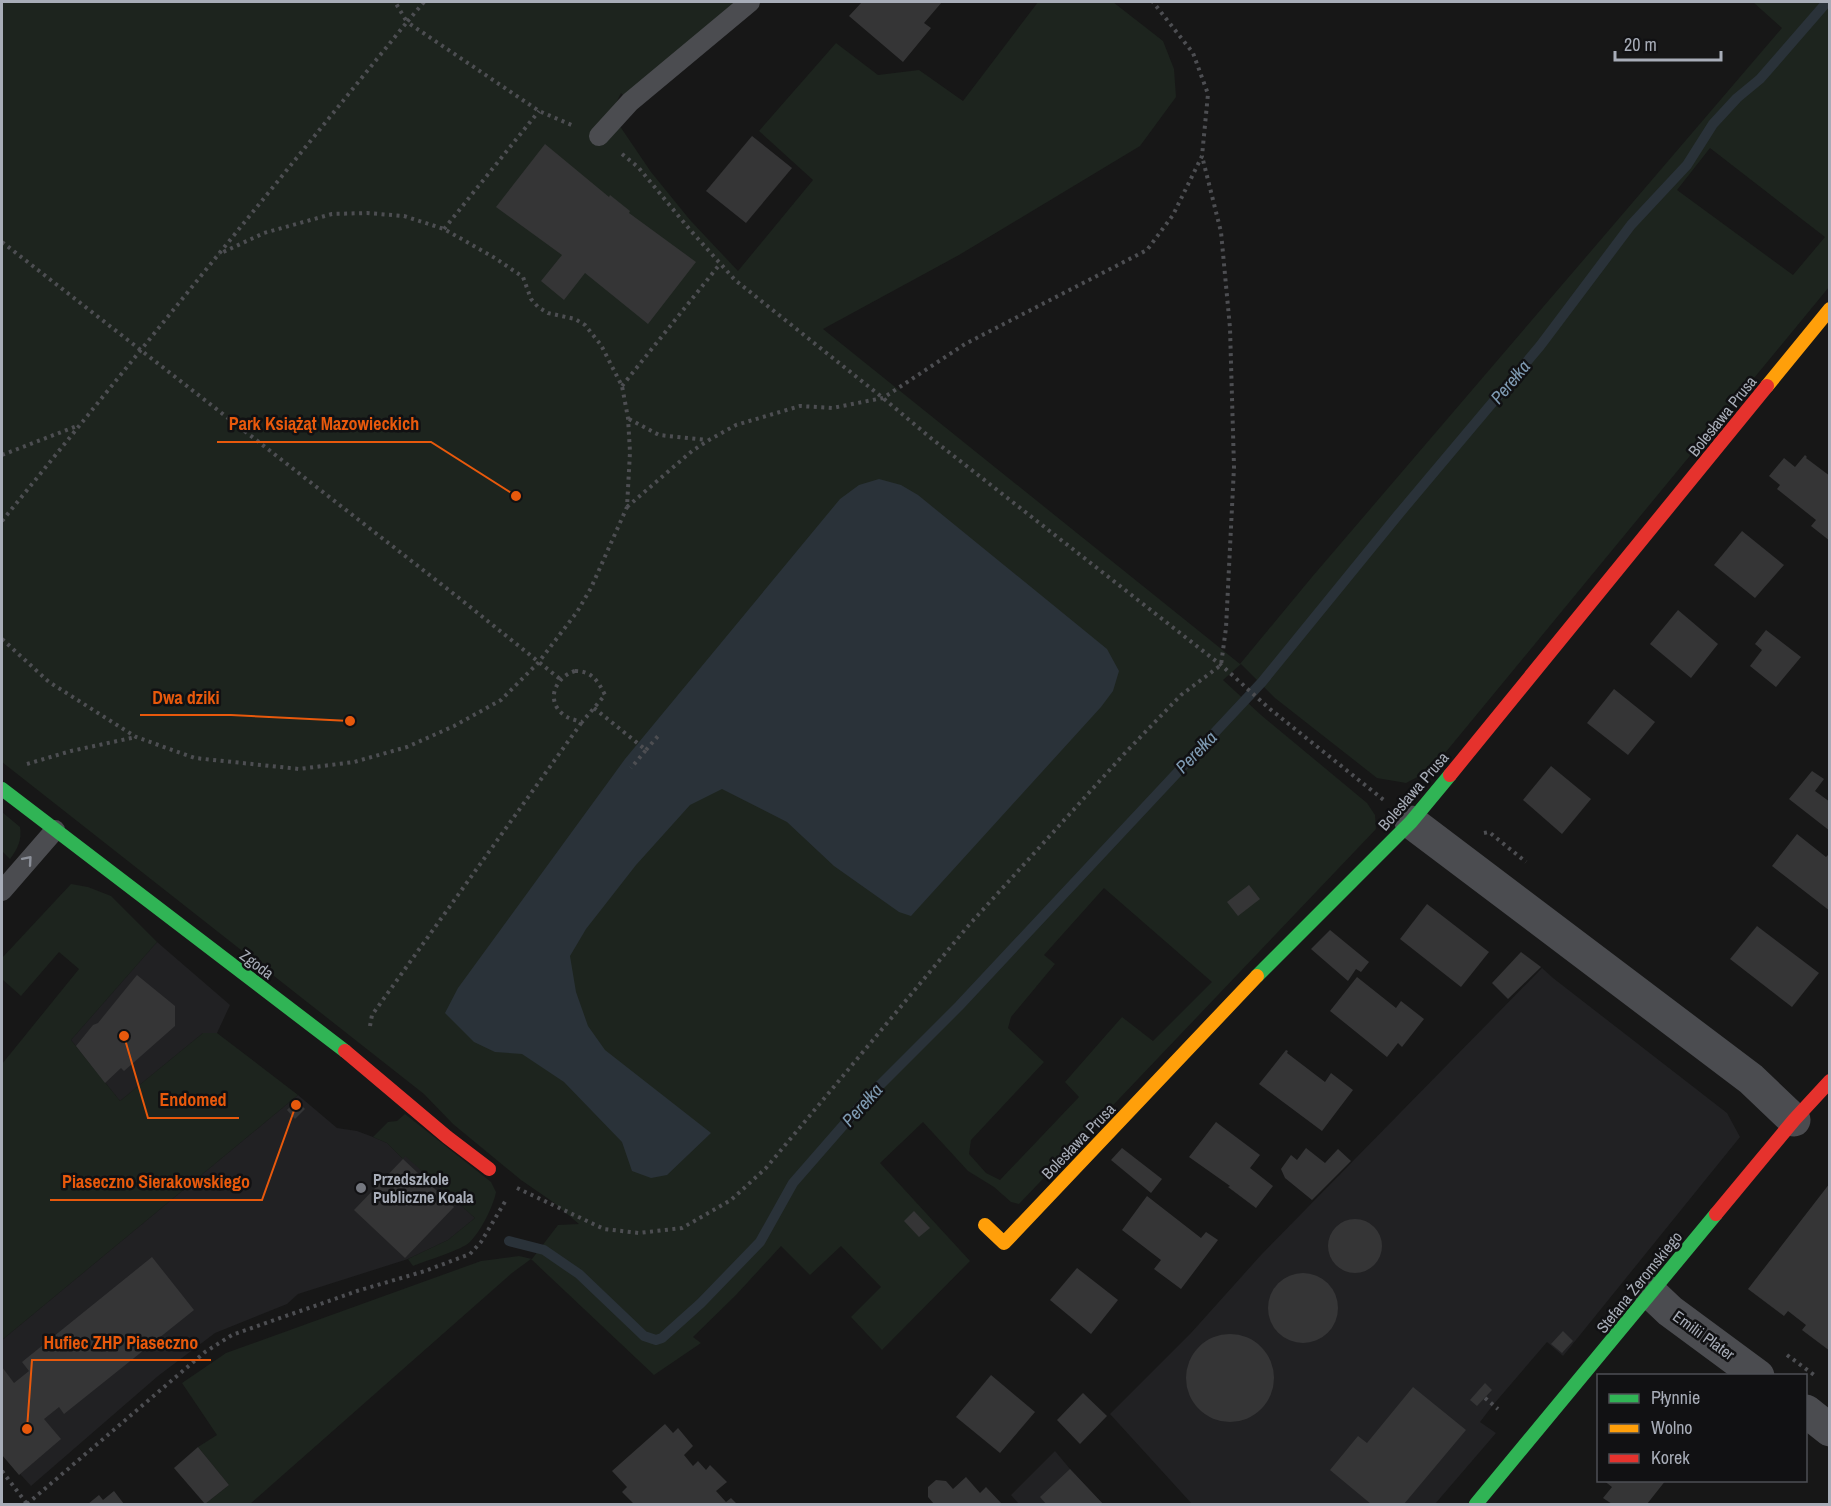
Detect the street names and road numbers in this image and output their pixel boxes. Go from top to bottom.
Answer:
street label: Bolesława Prusa [1683,371,1762,461]
street label: Bolesława Prusa [1373,746,1454,835]
street label: Zgoda [236,944,279,984]
street label: Bolesława Prusa [1036,1098,1120,1184]
street label: Stefana Żeromskiego [1591,1226,1687,1338]
street label: Emilii Plater [1669,1305,1740,1365]

